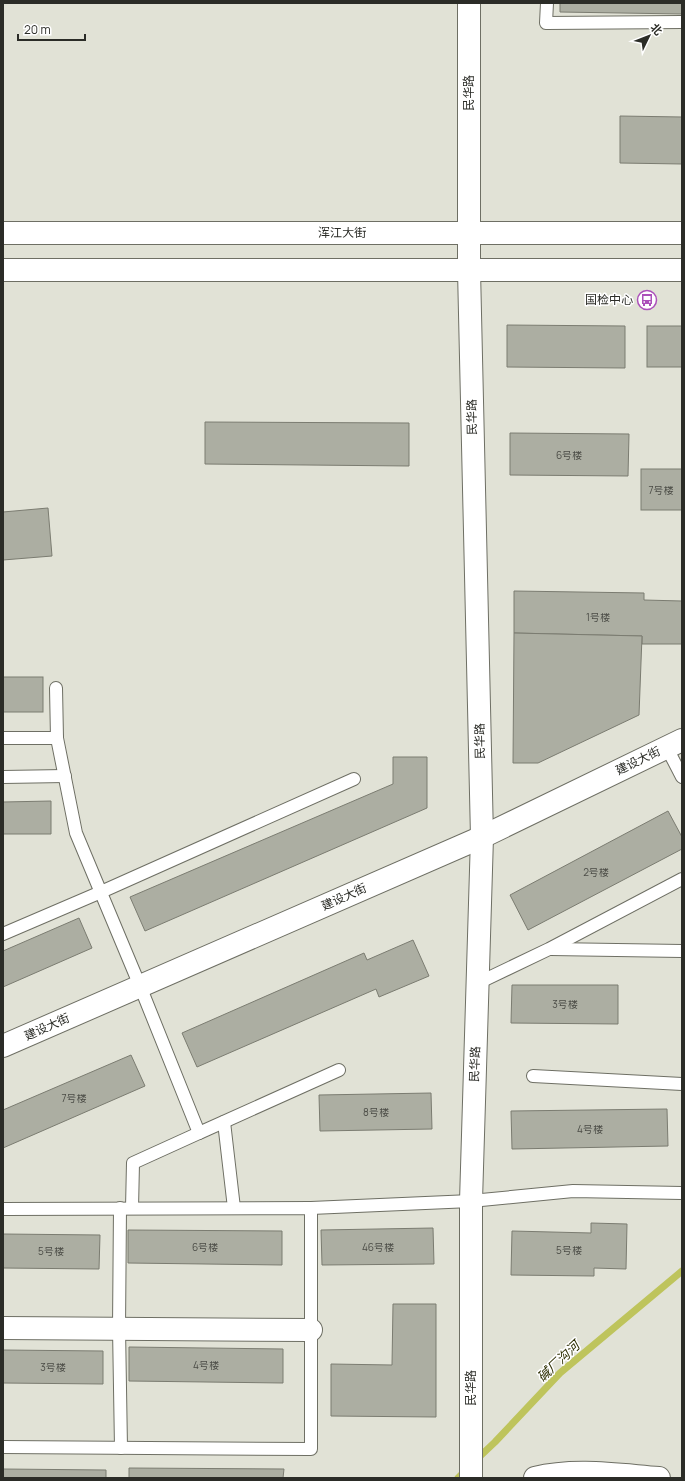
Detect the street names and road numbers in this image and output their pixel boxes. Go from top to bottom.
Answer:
street label: 民华路 [460,75,477,111]
street label: 浑江大街 [318,224,366,241]
street label: 民华路 [463,399,480,435]
street label: 民华路 [471,723,488,759]
street label: 建设大街 [612,742,663,779]
street label: 建设大街 [318,879,369,914]
street label: 建设大街 [21,1009,72,1044]
street label: 民华路 [465,1046,484,1082]
street label: 民华路 [462,1370,479,1406]

